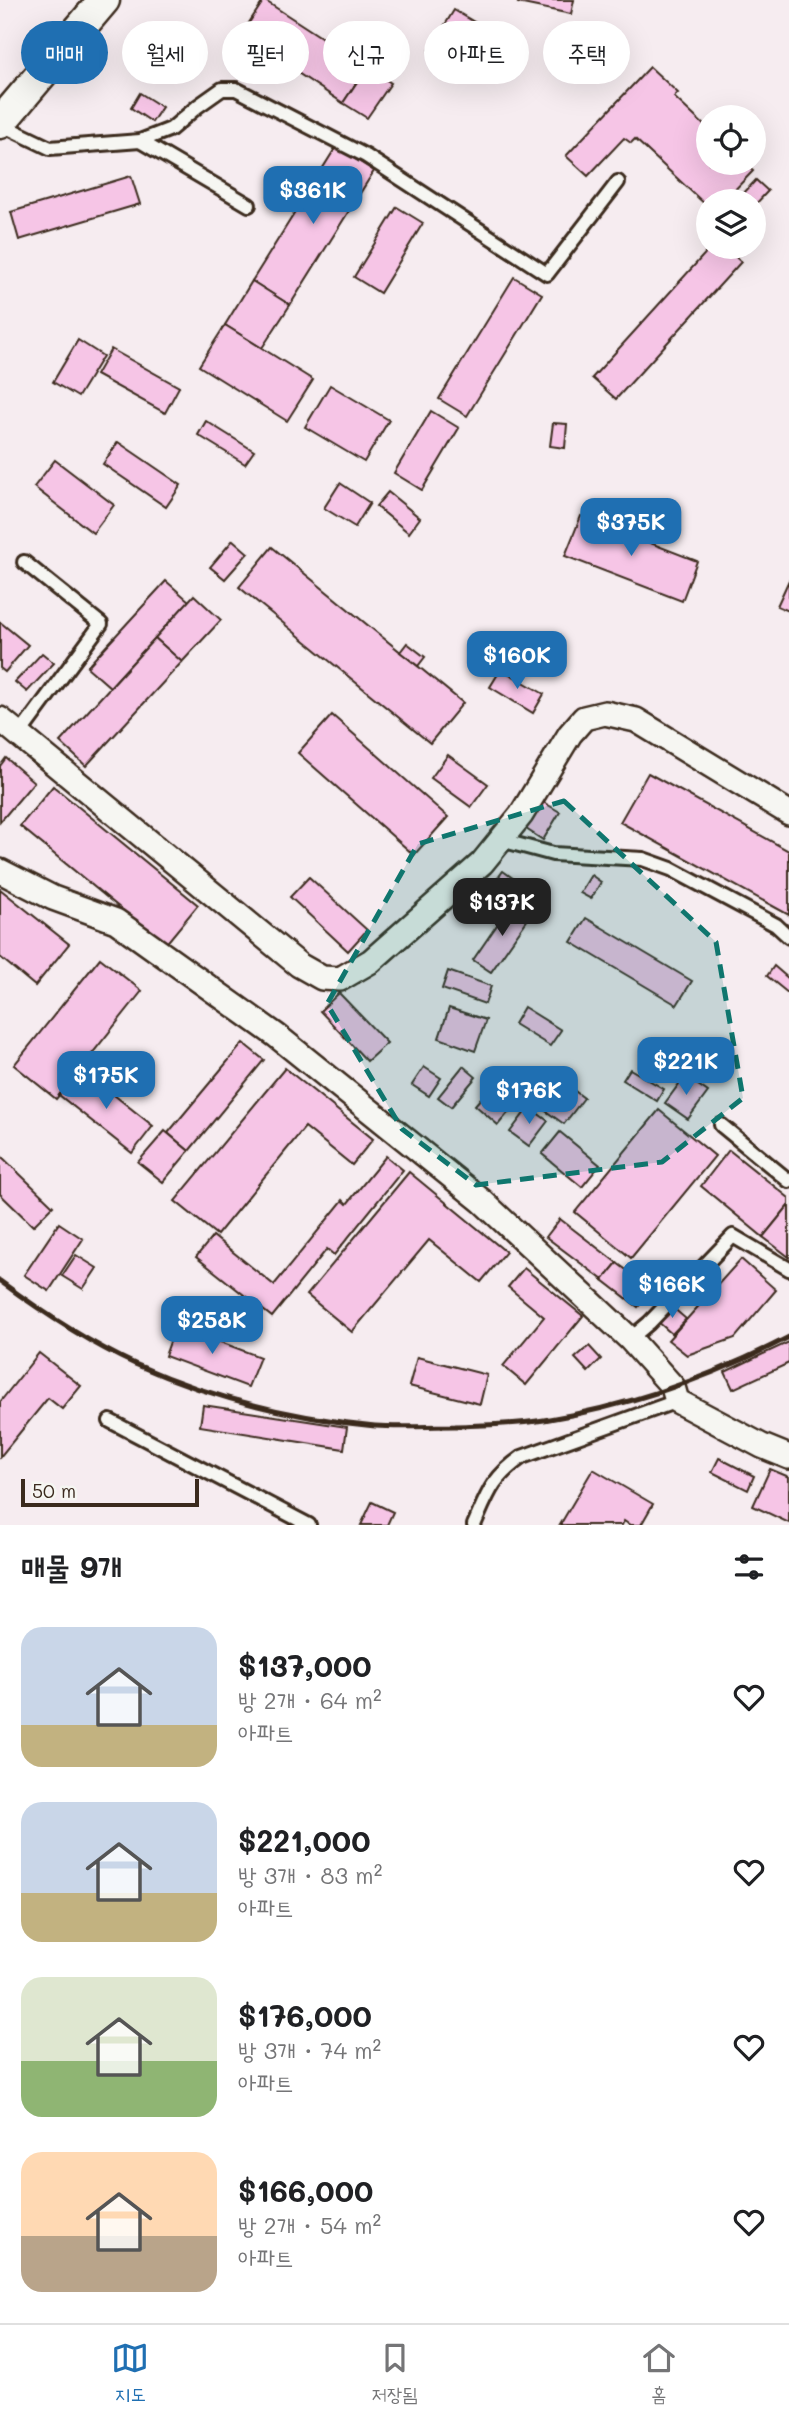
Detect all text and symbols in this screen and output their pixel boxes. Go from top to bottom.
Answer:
chip: 매매 [21,21,108,84]
chip: 월세 [122,21,208,84]
chip: 필터 [222,21,309,84]
chip: 신규 [323,21,410,84]
chip: 아파트 [424,21,529,84]
chip: 주택 [543,21,630,84]
map controls [696,105,766,259]
button: locate [696,105,766,175]
pin: $361K [264,166,362,226]
text: $361K [279,174,347,204]
button: layers [696,189,766,259]
pin: $375K [582,498,680,558]
text: $375K [596,506,666,536]
pin: $160K [468,632,566,691]
text: $160K [483,639,551,669]
pin: $137K [453,878,551,938]
text: $137K [469,886,535,916]
pin: $221K [637,1038,735,1097]
text: $221K [653,1045,719,1075]
pin: $175K [57,1052,155,1111]
text: $175K [73,1059,139,1089]
pin: $176K [480,1066,578,1126]
text: $176K [496,1074,562,1104]
pin: $166K [623,1260,721,1320]
text: $166K [638,1268,706,1298]
pin: $258K [163,1296,261,1356]
text: $258K [177,1304,247,1334]
scale bar [21,1476,200,1508]
text: 50 m [32,1478,76,1503]
text: 매물 9개 [21,1546,122,1586]
icon: filters [730,1548,768,1586]
text: $137,000 [238,1645,372,1685]
icon: home [77,1655,161,1739]
icon: heart [730,1678,768,1716]
text: 방 2개 · 64 m² [238,1685,382,1715]
text: 아파트 [238,1717,294,1747]
text: $221,000 [238,1820,370,1860]
icon: home [77,1830,161,1914]
icon: heart [730,1853,768,1891]
text: 방 3개 · 83 m² [238,1860,382,1890]
text: 아파트 [238,1892,294,1922]
text: $176,000 [238,1995,372,2035]
icon: home [77,2005,161,2089]
icon: heart [730,2028,768,2066]
text: 방 3개 · 74 m² [238,2035,381,2065]
text: 아파트 [238,2067,294,2097]
text: $166,000 [238,2170,373,2210]
icon: home [77,2180,161,2264]
icon: heart [730,2203,768,2241]
text: 방 2개 · 54 m² [238,2210,381,2240]
text: 아파트 [238,2242,294,2272]
tab: 지도 [111,2339,149,2408]
tab: 저장됨 [372,2339,417,2408]
tab: 홈 [640,2339,678,2408]

